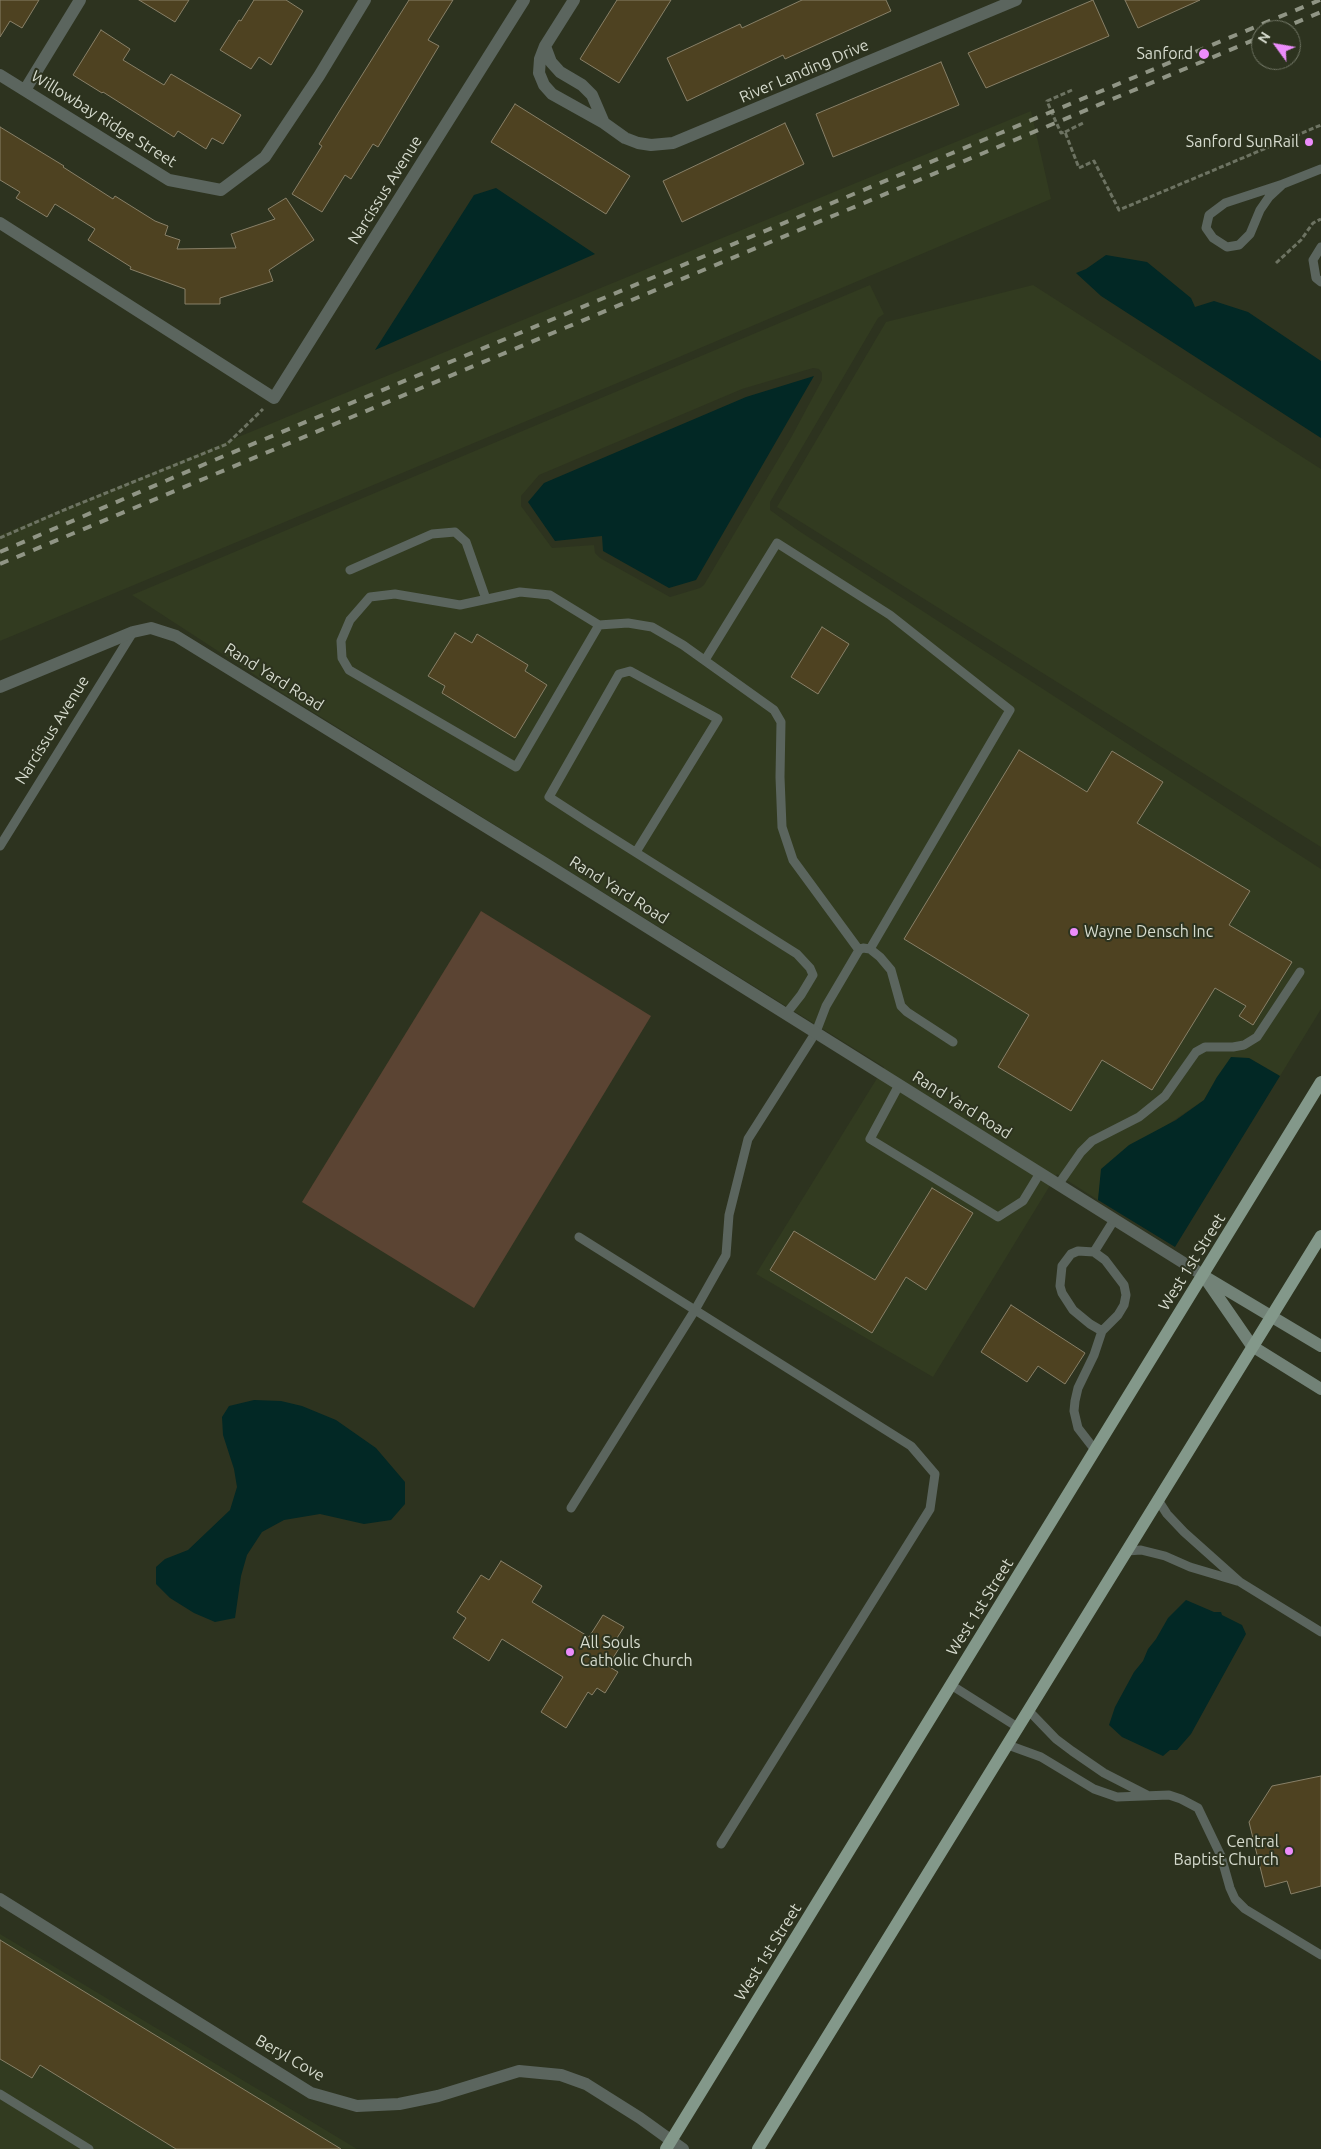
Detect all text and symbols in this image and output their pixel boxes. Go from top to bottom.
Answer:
north arrow [1251,20,1301,70]
text: N [1255,29,1274,46]
street label: River Landing Drive [736,35,872,107]
place label: Sanford [1136,44,1193,64]
marker: Sanford [1197,47,1211,61]
street label: Willowbay Ridge Street [28,66,180,172]
street label: Narcissus Avenue [344,132,426,248]
place label: Sanford SunRail [1186,132,1299,152]
marker: Sanford SunRail [1303,136,1315,148]
street label: Rand Yard Road [221,639,327,715]
street label: Narcissus Avenue [11,672,93,788]
street label: Rand Yard Road [566,852,672,928]
place label: Wayne Densch Inc [1084,922,1213,942]
marker: Wayne Densch Inc [1068,926,1080,938]
street label: Rand Yard Road [909,1067,1015,1143]
street label: West 1st Street [1154,1210,1230,1314]
street label: West 1st Street [942,1555,1018,1659]
place label: All Souls Catholic Church [580,1633,693,1671]
marker: All Souls Catholic Church [564,1646,576,1658]
place label: Central Baptist Church [1173,1832,1279,1870]
marker: Central Baptist Church [1283,1845,1295,1857]
street label: West 1st Street [730,1900,806,2004]
street label: Beryl Cove [252,2031,328,2085]

